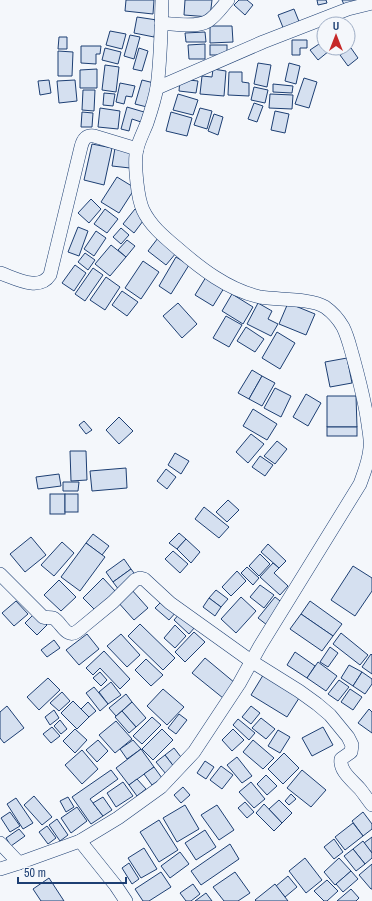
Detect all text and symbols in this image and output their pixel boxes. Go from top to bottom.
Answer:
north arrow [316,16,356,56]
text: U [333,19,339,33]
scale bar [18,859,126,885]
text: 50 m [24,865,46,881]

